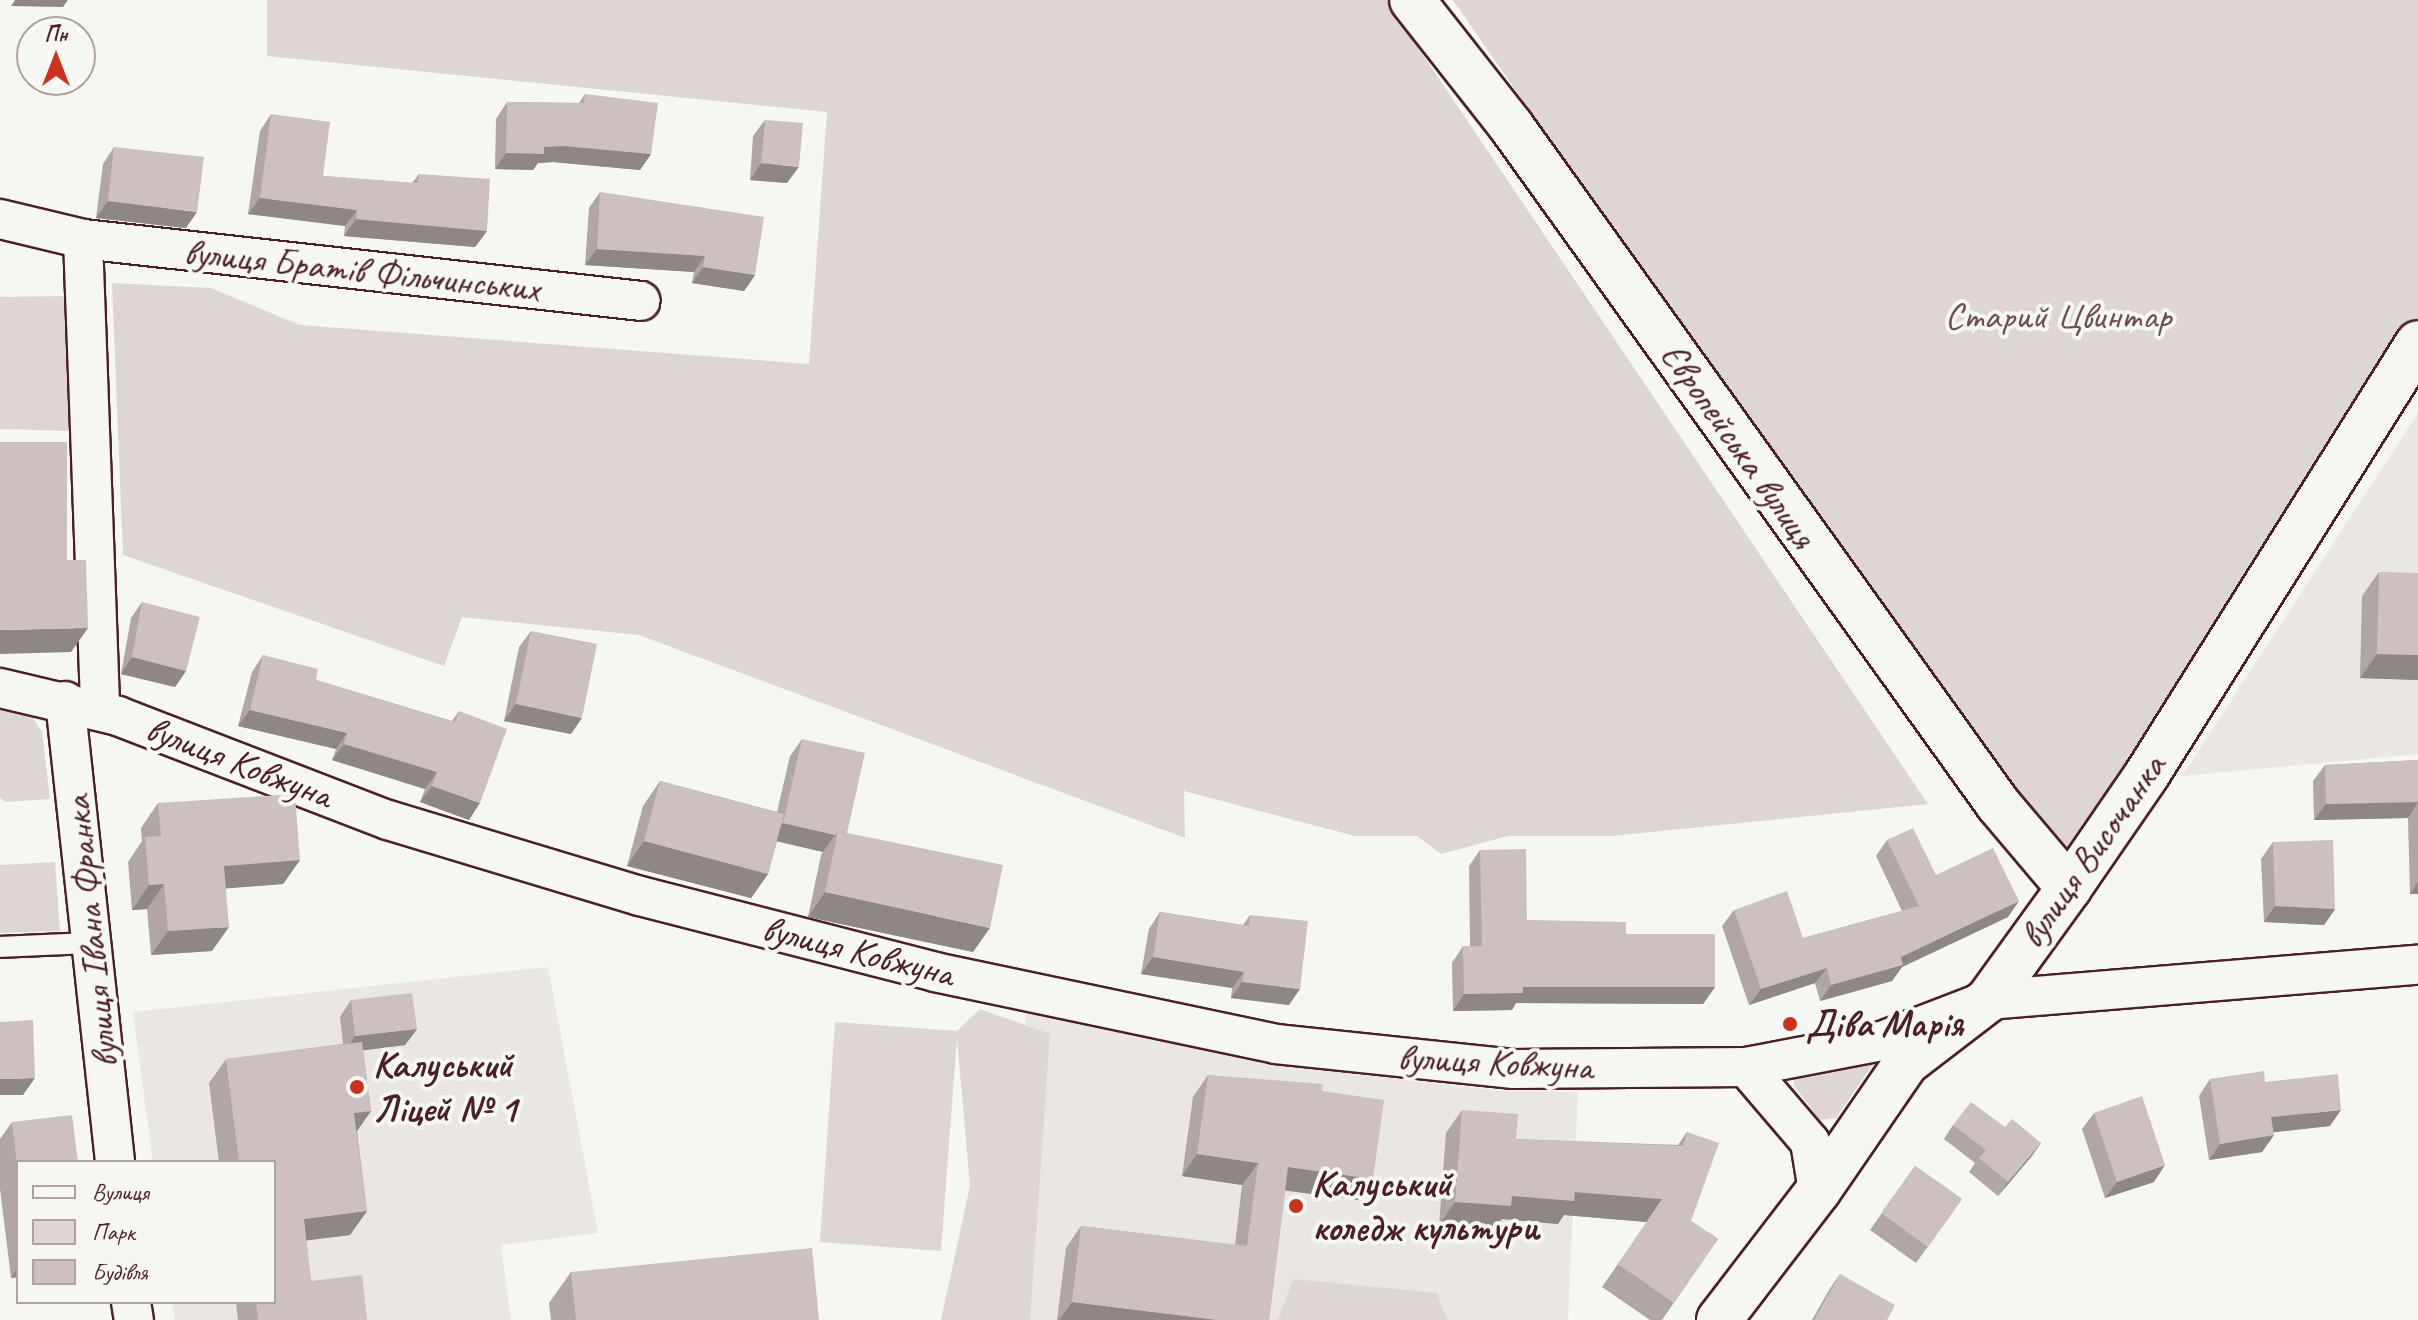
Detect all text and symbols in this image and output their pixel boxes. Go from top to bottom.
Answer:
north arrow [16,16,96,96]
text: Пн [44,20,68,48]
street label: вулиця Братів Фільчинських [182,229,542,311]
park label: Старий Цвинтар [1945,293,2171,339]
street label: Європейська вулиця [1651,333,1827,557]
street label: вулиця Ковжуна [140,706,338,818]
street label: вулиця Височанка [2009,745,2175,957]
street label: вулиця Івана Франка [54,794,128,1070]
street label: вулиця Ковжуна [758,905,958,997]
place label: Діва Марія [1806,1001,1962,1047]
marker: Діва Марія [1781,1015,1799,1033]
street label: вулиця Ковжуна [1396,1034,1594,1090]
place label: Калуський Ліцей № 1 [373,1042,517,1132]
marker: Калуський Ліцей № 1 [348,1078,366,1096]
legend [16,1160,276,1304]
place label: Калуський коледж культури [1312,1161,1532,1250]
text: Вулиця [92,1177,149,1207]
marker: Калуський коледж культури [1287,1197,1305,1215]
text: Парк [92,1217,135,1247]
text: Будівля [92,1257,148,1287]

